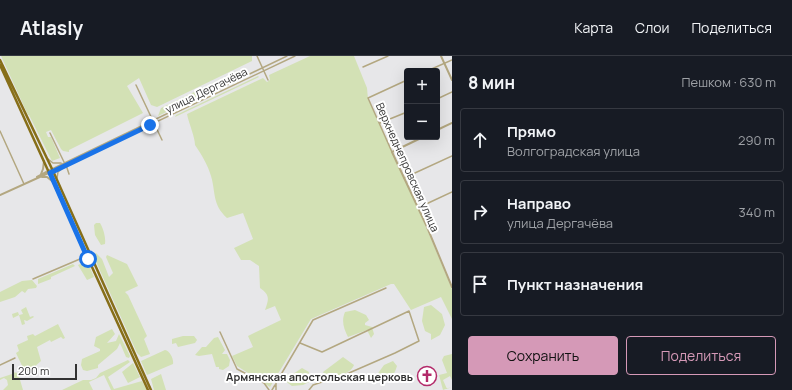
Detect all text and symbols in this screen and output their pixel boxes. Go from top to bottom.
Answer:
text: Atlasly [20,15,83,41]
text: Карта [574,18,613,37]
text: Слои [635,18,669,37]
text: Поделиться [691,18,772,37]
street label: улица Дергачёва [162,64,250,116]
map controls [404,68,440,140]
button: + [404,68,440,104]
text: 8 мин [468,71,515,94]
text: Пешком · 630 m [682,73,776,91]
street label: Верхнеднепровская улица [373,100,443,234]
button: − [404,104,440,140]
route end [141,116,159,134]
text: Прямо [507,121,556,142]
icon: ahead [469,129,491,151]
text: 290 m [738,131,775,149]
text: Волгоградская улица [507,142,640,160]
text: Направо [507,193,571,214]
icon: right [469,201,491,223]
text: 340 m [739,203,775,221]
text: улица Дергачёва [507,214,613,232]
route start [79,250,97,268]
icon: arrive [469,273,491,295]
text: Пункт назначения [507,274,643,295]
button: Сохранить [468,336,618,375]
button: Поделиться [626,336,776,375]
scale bar [12,362,77,381]
text: 200 m [18,363,49,378]
church icon: Армянская апостольская церковь [416,365,438,387]
place label: Армянская апостольская церковь [226,369,413,384]

